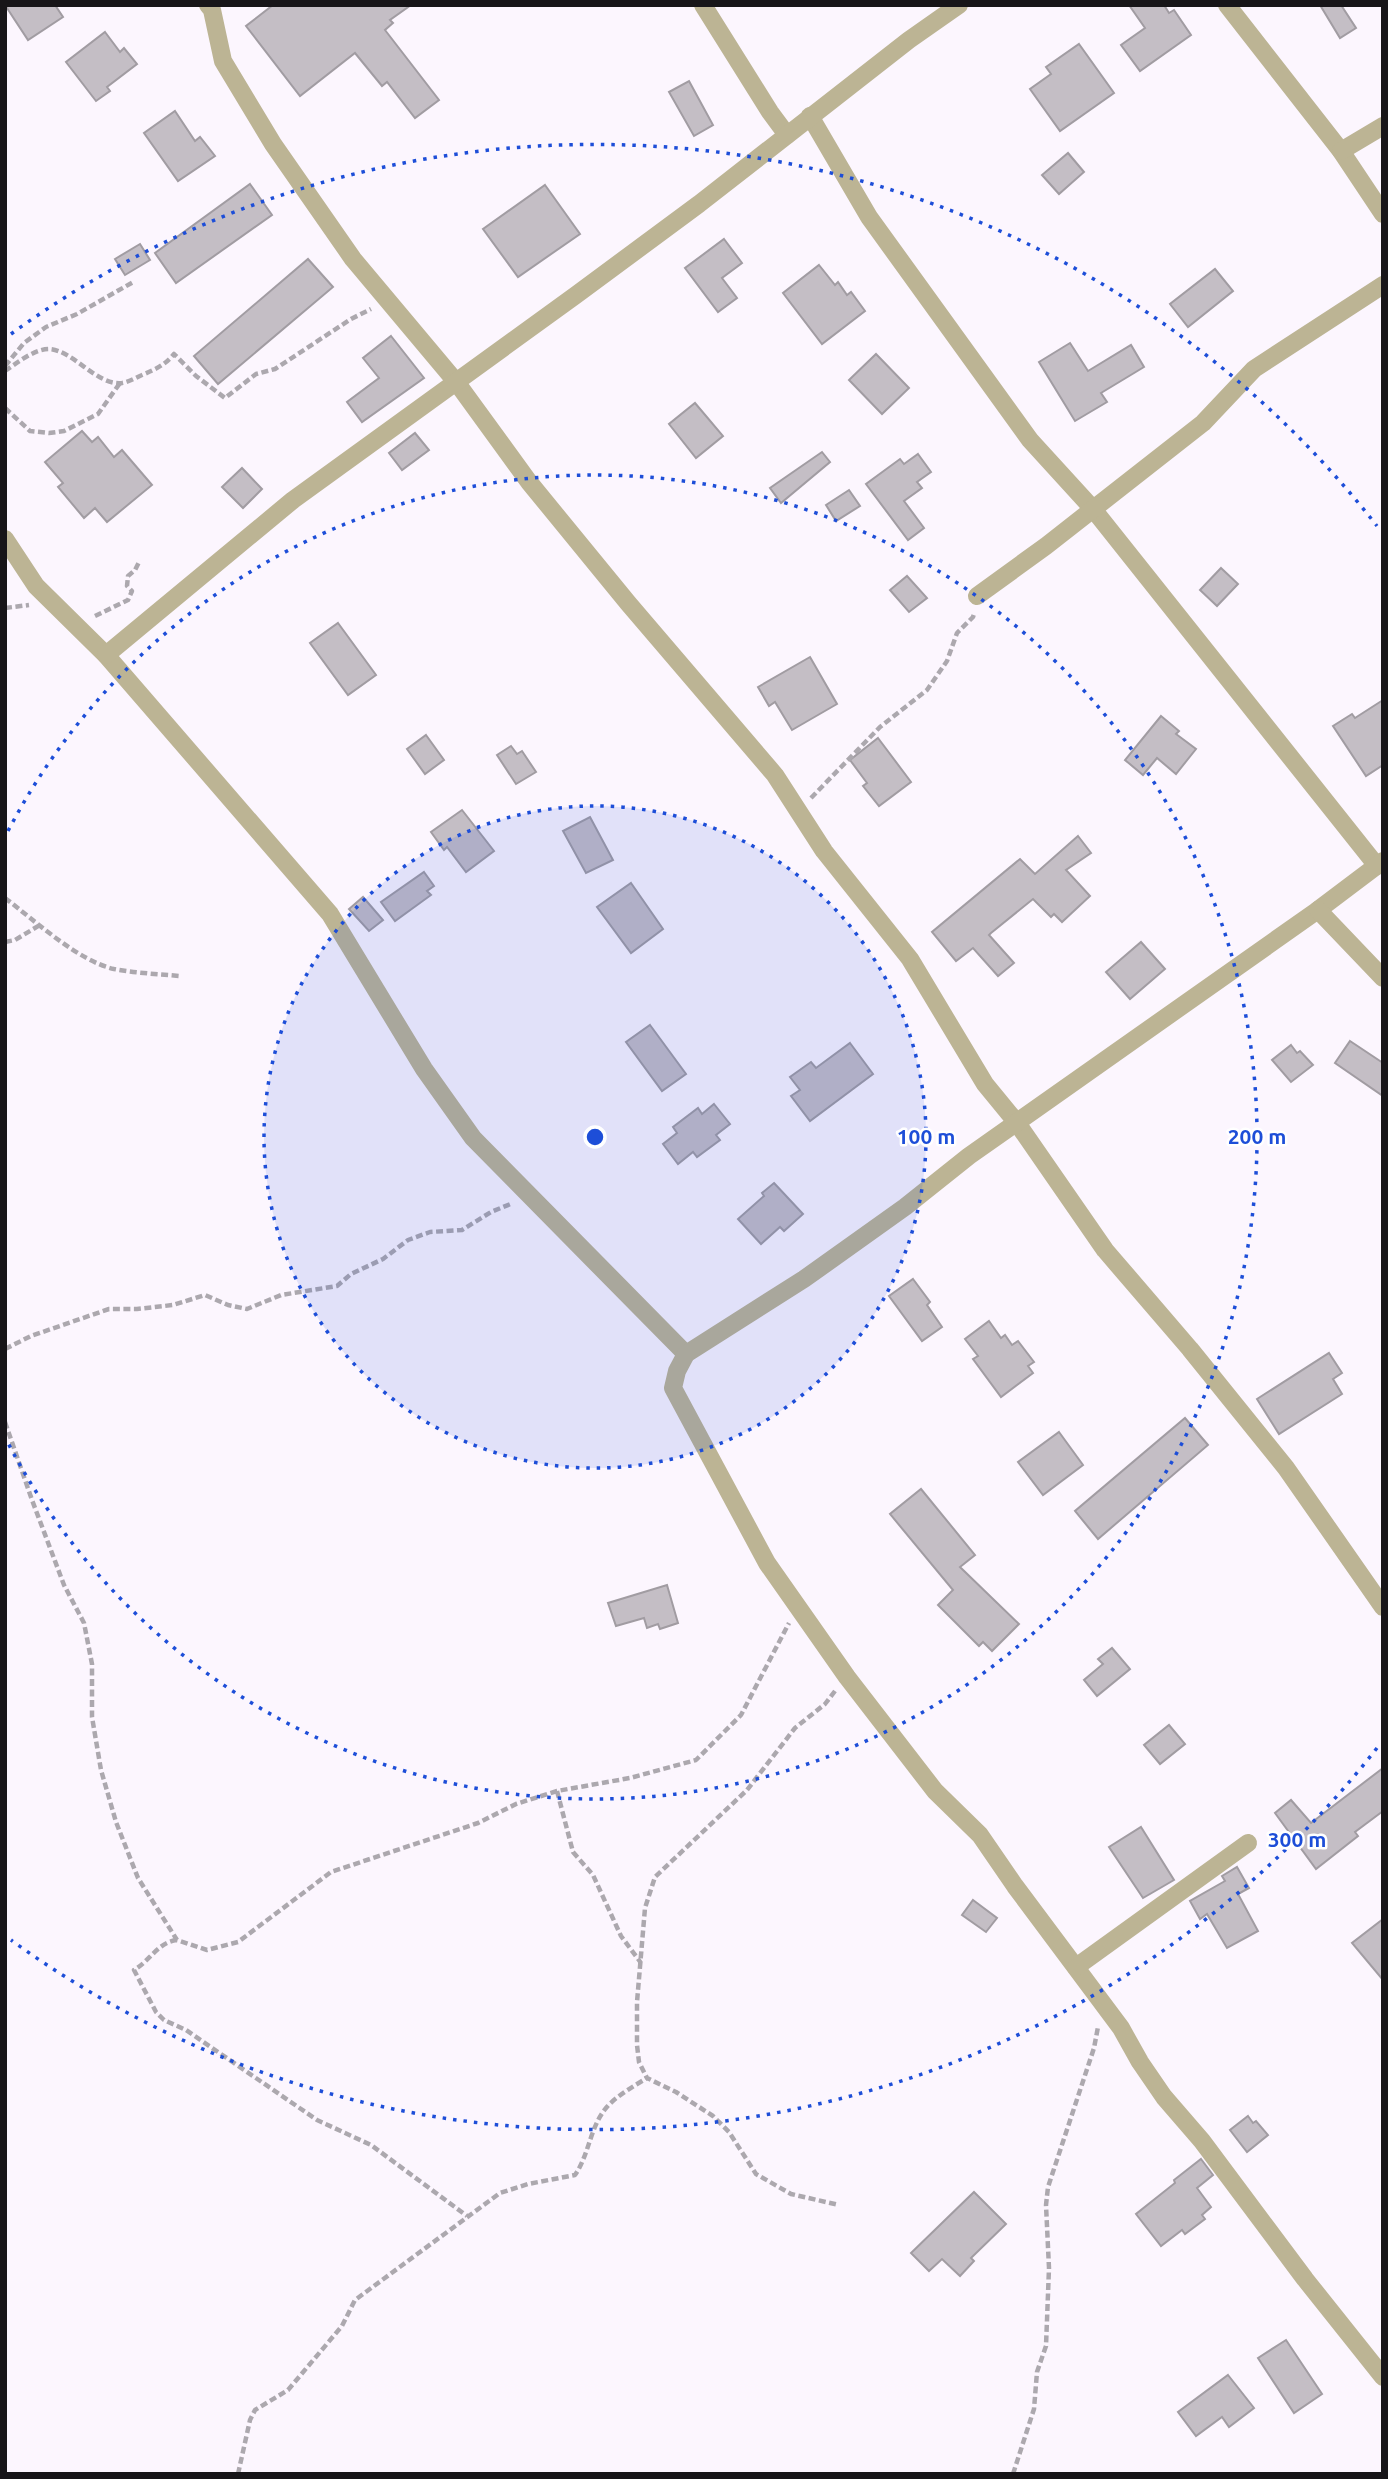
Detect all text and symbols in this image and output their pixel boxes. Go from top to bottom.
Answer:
text: 100 m [897,1124,955,1148]
text: 200 m [1228,1124,1286,1148]
centre of rings [583,1125,607,1149]
text: 300 m [1268,1827,1326,1851]

